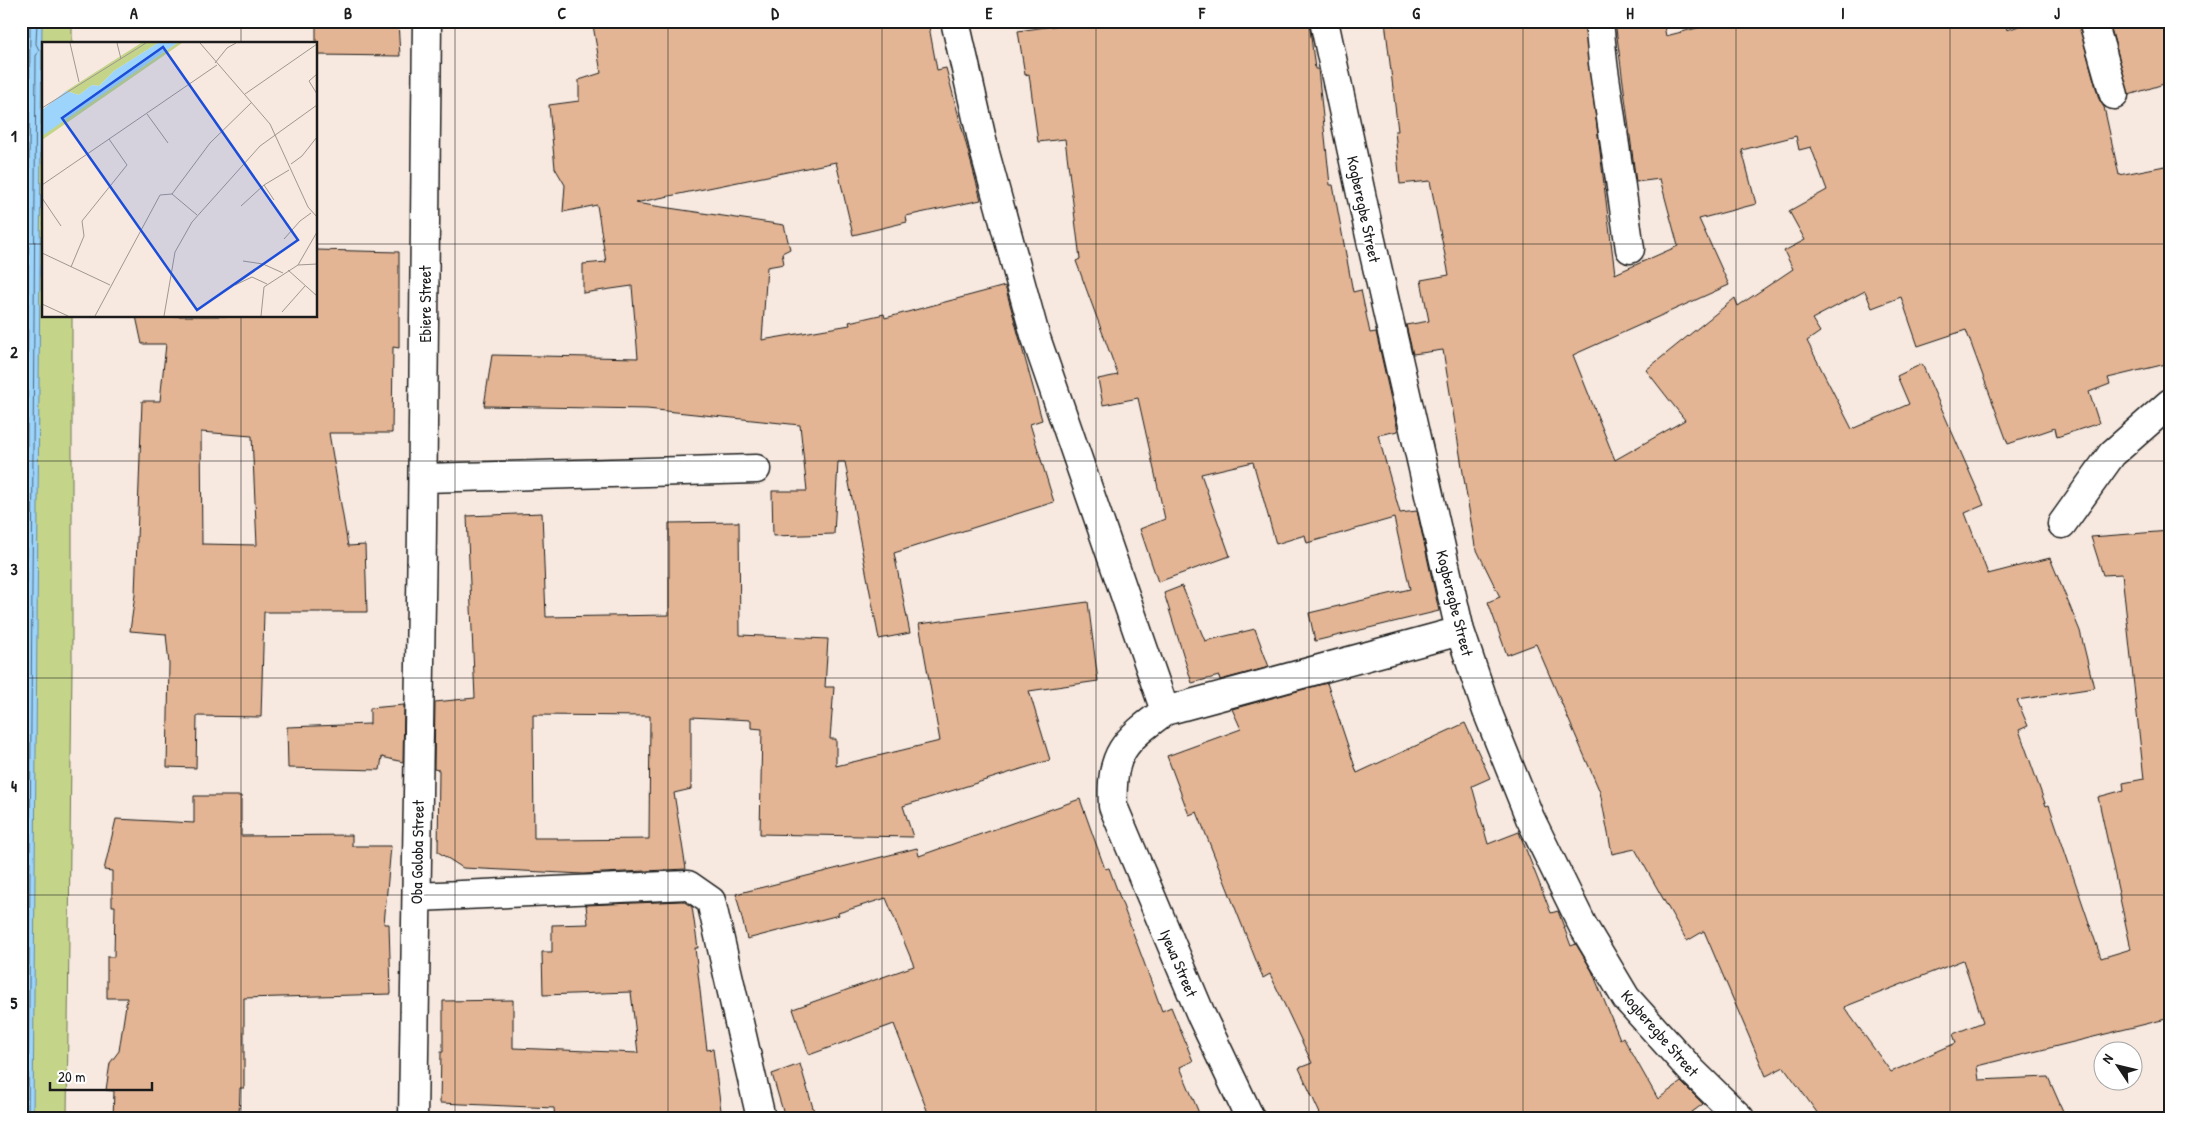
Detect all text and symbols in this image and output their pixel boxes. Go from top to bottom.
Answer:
text: A [130,2,138,24]
text: B [344,2,352,24]
text: C [558,2,567,24]
text: D [771,2,779,24]
text: E [985,2,993,24]
text: F [1198,2,1206,24]
text: G [1412,2,1420,24]
text: H [1626,2,1634,24]
text: I [1841,2,1845,24]
text: J [2054,2,2060,24]
inset map [42,42,318,318]
text: 1 [11,125,17,147]
street label: Kogberegbe Street [1342,154,1386,265]
street label: Ebiere Street [414,265,436,343]
text: 2 [10,341,18,363]
street label: Kogberegbe Street [1431,548,1479,659]
text: 3 [10,558,18,580]
text: 4 [11,775,17,797]
street label: Oba Goloba Street [405,799,429,904]
street label: Iyewa Street [1155,926,1203,1001]
street label: Kogberegbe Street [1616,985,1704,1082]
text: 5 [11,992,18,1014]
north arrow [2094,1042,2144,1092]
text: N [2097,1049,2117,1067]
scale bar [50,1059,152,1091]
text: 20 m [58,1066,85,1087]

